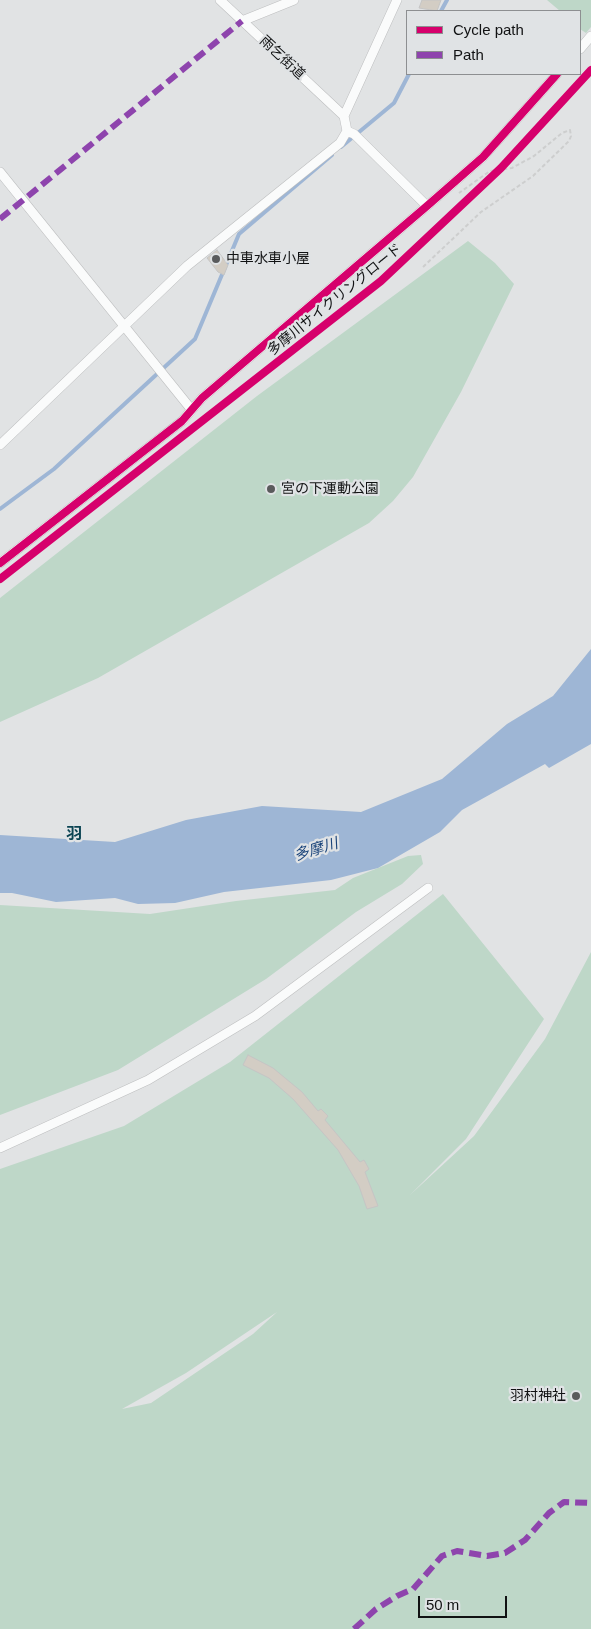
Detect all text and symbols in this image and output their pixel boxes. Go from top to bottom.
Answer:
legend [406,10,581,75]
text: Cycle path [453,21,524,38]
street label: 雨乞街道 [256,33,308,83]
text: Path [453,46,484,63]
street label: 多摩川サイクリングロード [264,241,406,359]
place label: 中車水車小屋 [226,251,310,267]
marker: 中車水車小屋 [210,253,222,265]
place label: 宮の下運動公園 [281,481,379,497]
marker: 宮の下運動公園 [265,483,277,495]
district label: 羽 [66,825,82,845]
water label: 多摩川 [292,835,340,865]
place label: 羽村神社 [510,1388,566,1404]
marker: 羽村神社 [570,1390,582,1402]
scale bar [421,1586,510,1618]
text: 50 m [426,1596,459,1613]

